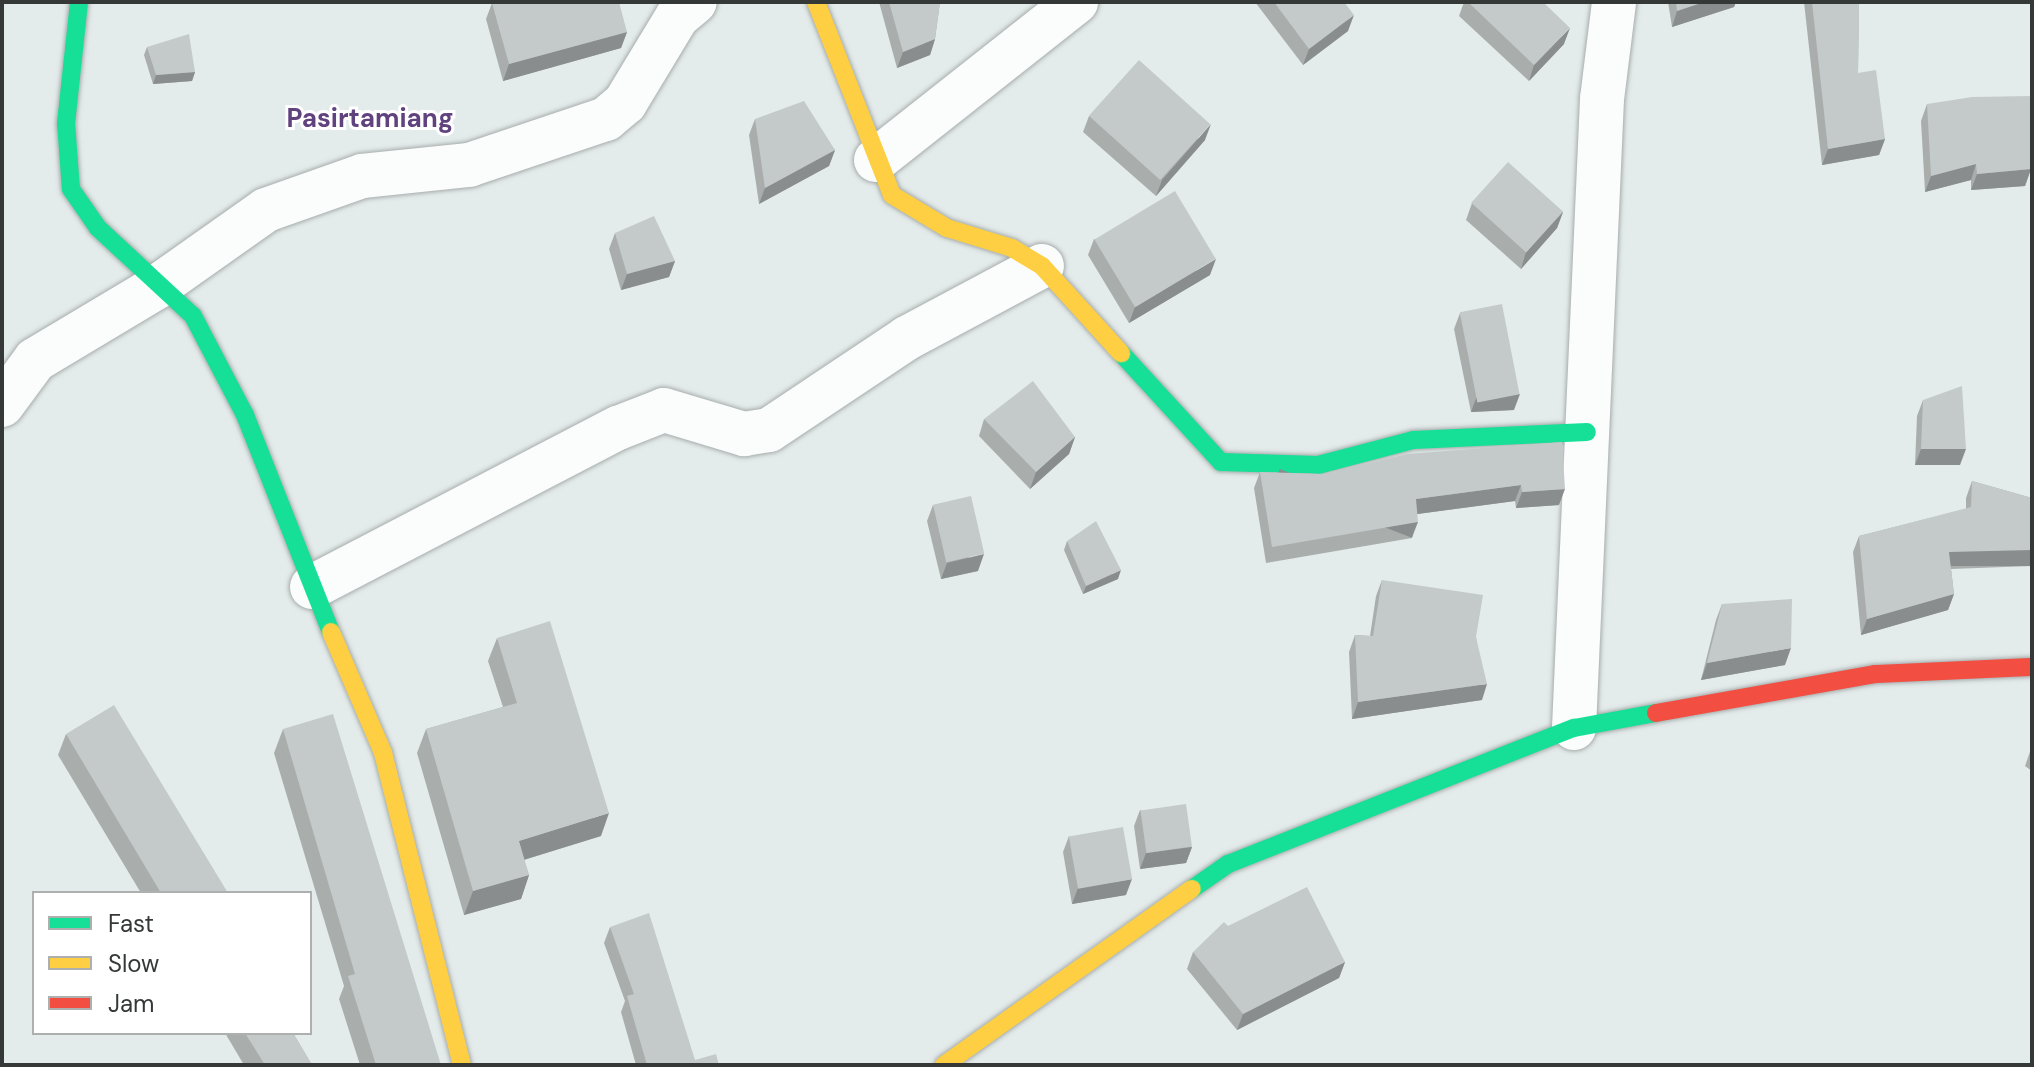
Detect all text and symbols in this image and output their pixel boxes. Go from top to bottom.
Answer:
district label: Pasirtamiang [287,103,453,135]
legend [32,891,312,1035]
text: Fast [108,908,154,939]
text: Slow [108,948,159,979]
text: Jam [108,988,154,1019]

